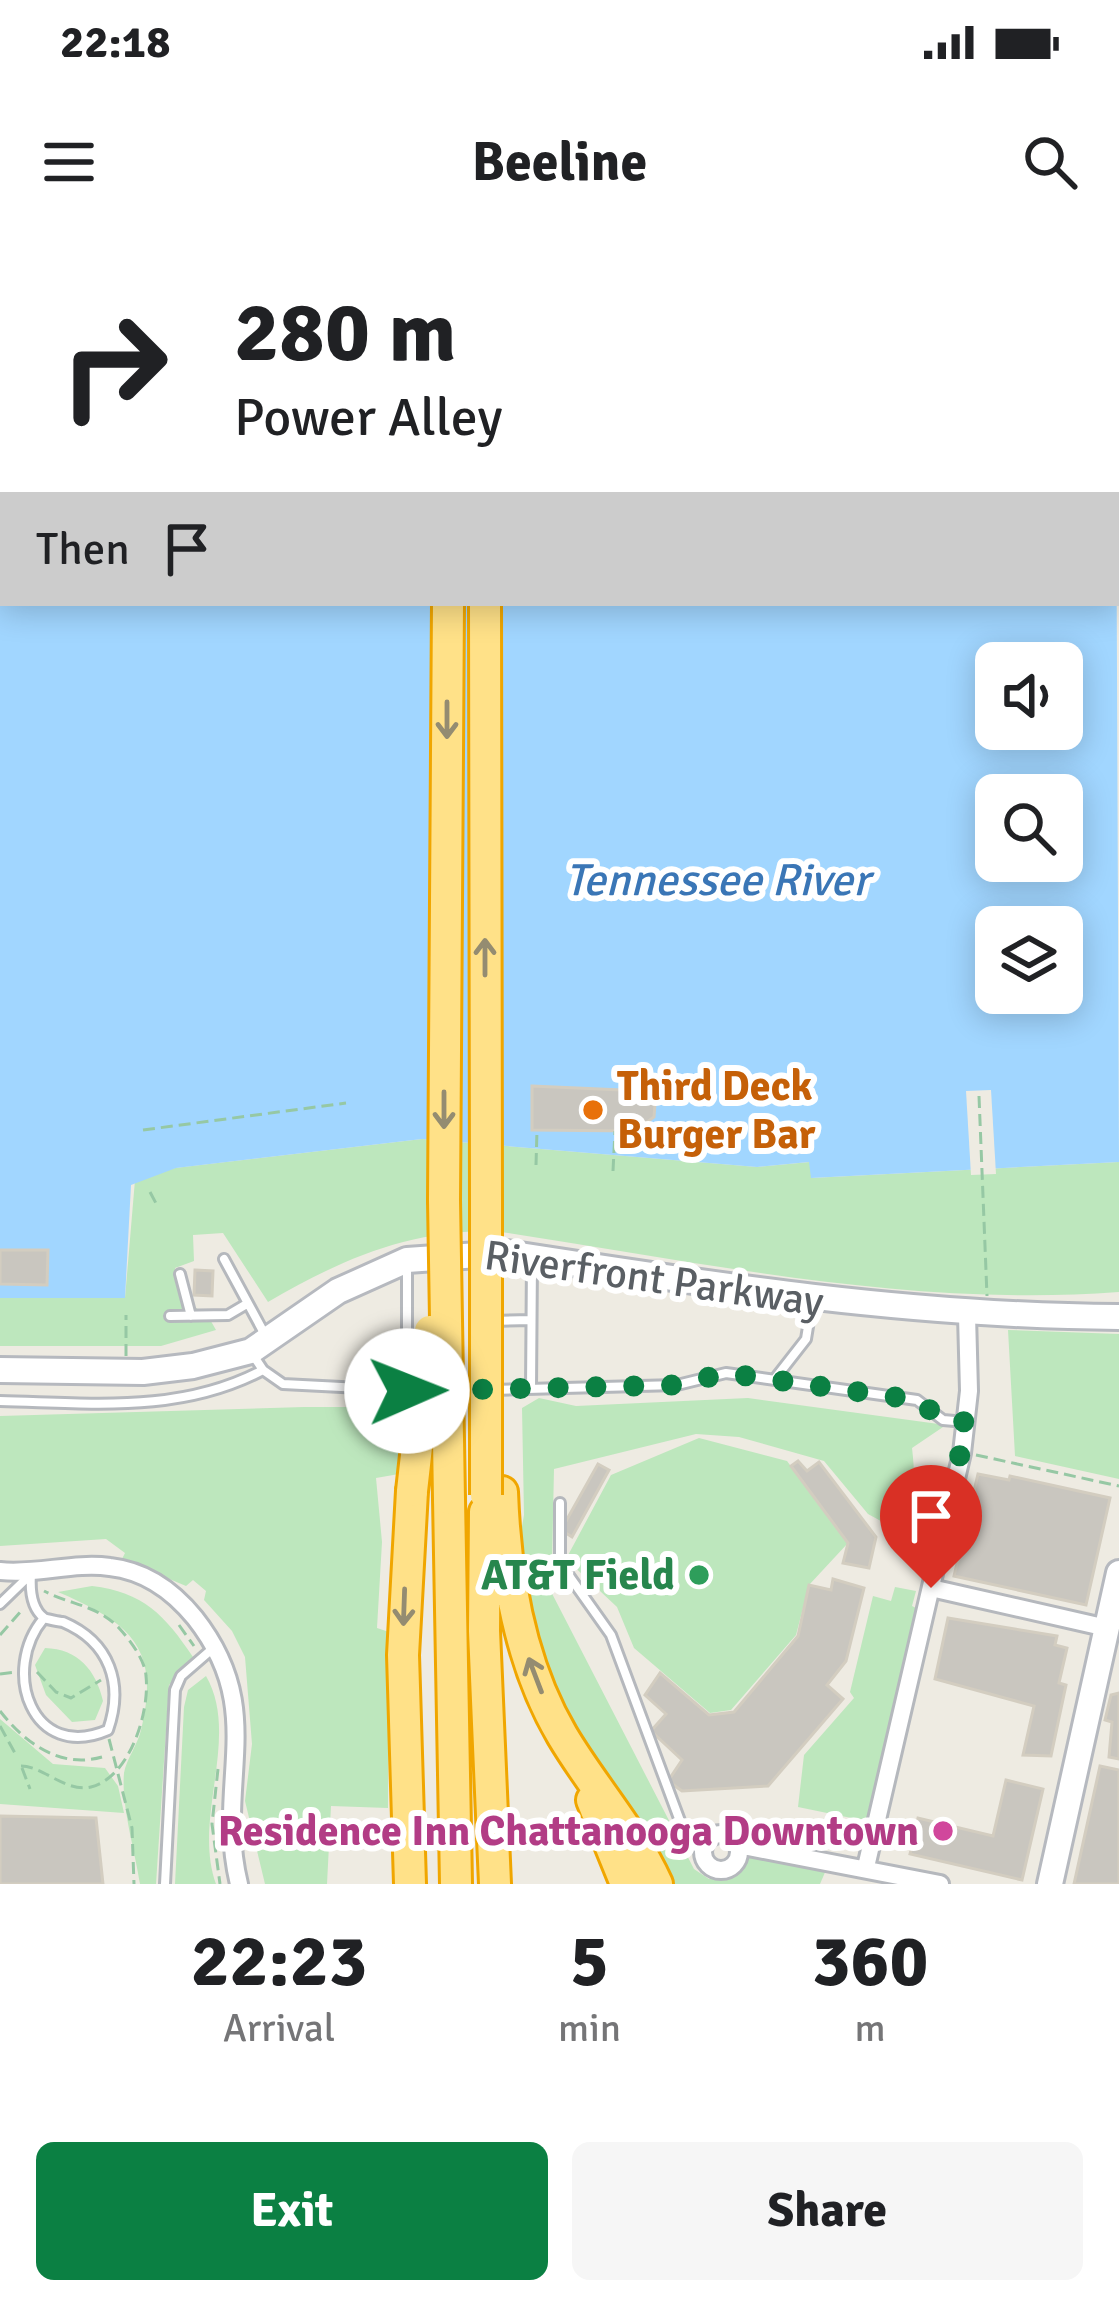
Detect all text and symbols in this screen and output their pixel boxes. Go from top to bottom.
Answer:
text: 22:18 [60,15,170,70]
icon: menu [36,129,102,195]
text: Beeline [472,129,647,196]
icon: search [1017,129,1083,195]
text: 280 m [234,281,456,385]
icon: right [36,288,192,444]
text: Power Alley [234,384,502,451]
icon: arrive [154,516,220,582]
text: Then [36,522,130,577]
map controls [975,642,1083,1014]
button: sound [975,642,1083,750]
one-way arrow [436,700,458,739]
button: search [975,774,1083,882]
water label: Tennessee River [565,853,875,908]
button: layers [975,906,1083,1014]
one-way arrow [474,938,496,977]
place label: Third Deck Burger Bar [617,1061,816,1160]
one-way arrow [433,1090,456,1129]
marker: Third Deck Burger Bar [580,1097,606,1123]
street label: Riverfront Parkway [481,1230,827,1328]
position arrow [344,1328,470,1454]
pin [880,1465,982,1588]
icon: arrive [898,1483,964,1549]
place label: AT&T Field [481,1550,675,1601]
marker: AT&T Field [686,1562,712,1588]
one-way arrow [392,1587,415,1626]
one-way arrow [522,1658,544,1695]
place label: Residence Inn Chattanooga Downtown [218,1806,919,1857]
marker: Residence Inn Chattanooga Downtown [930,1818,956,1844]
text: 22:23 [191,1917,367,2006]
text: 5 [570,1917,609,2006]
text: 360 [812,1917,928,2006]
text: Arrival [223,2004,335,2052]
text: min [558,2004,621,2052]
text: m [854,2004,886,2052]
button: Exit [36,2142,548,2280]
button: Share [572,2142,1083,2280]

